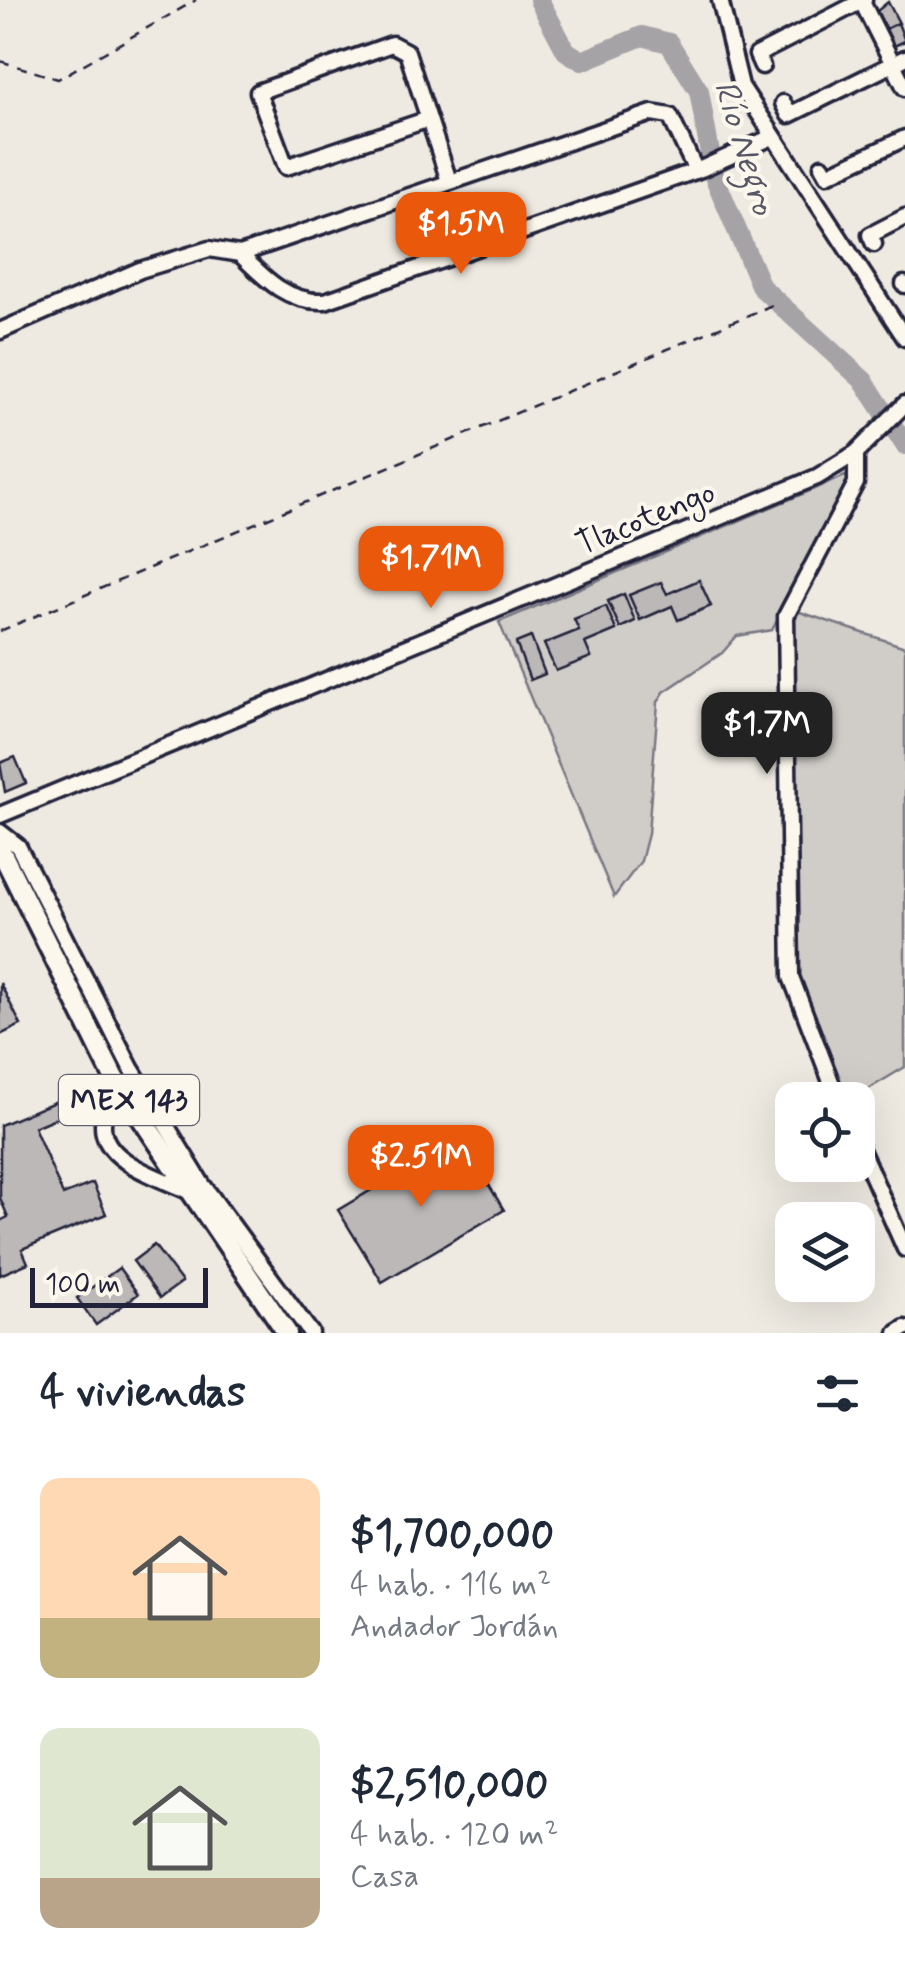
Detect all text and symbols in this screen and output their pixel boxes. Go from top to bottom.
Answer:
water label: Río Negro [698,75,787,222]
pin: $1.5M [391,192,531,277]
text: $1.5M [417,203,505,245]
street label: Tlacotengo [570,472,722,568]
pin: $1.71M [350,526,512,611]
text: $1.71M [380,537,482,579]
pin: $1.7M [697,692,837,777]
text: $1.7M [723,703,811,745]
road number: MEX 143 [59,1075,199,1125]
map controls [775,1082,875,1302]
button: locate [775,1082,875,1182]
pin: $2.51M [340,1125,502,1210]
text: $2.51M [370,1136,472,1178]
button: layers [775,1202,875,1302]
scale bar [30,1263,208,1308]
text: 100 m [45,1267,120,1304]
text: 4 viviendas [40,1366,246,1421]
icon: filters [810,1366,865,1421]
text: $1,700,000 [350,1509,554,1564]
icon: home [120,1518,240,1638]
text: 4 hab. · 116 m² [350,1564,551,1606]
text: Andador Jordán [350,1606,558,1648]
text: $2,510,000 [350,1759,548,1814]
icon: home [120,1768,240,1888]
text: 4 hab. · 120 m² [350,1814,558,1856]
text: Casa [350,1856,419,1898]

